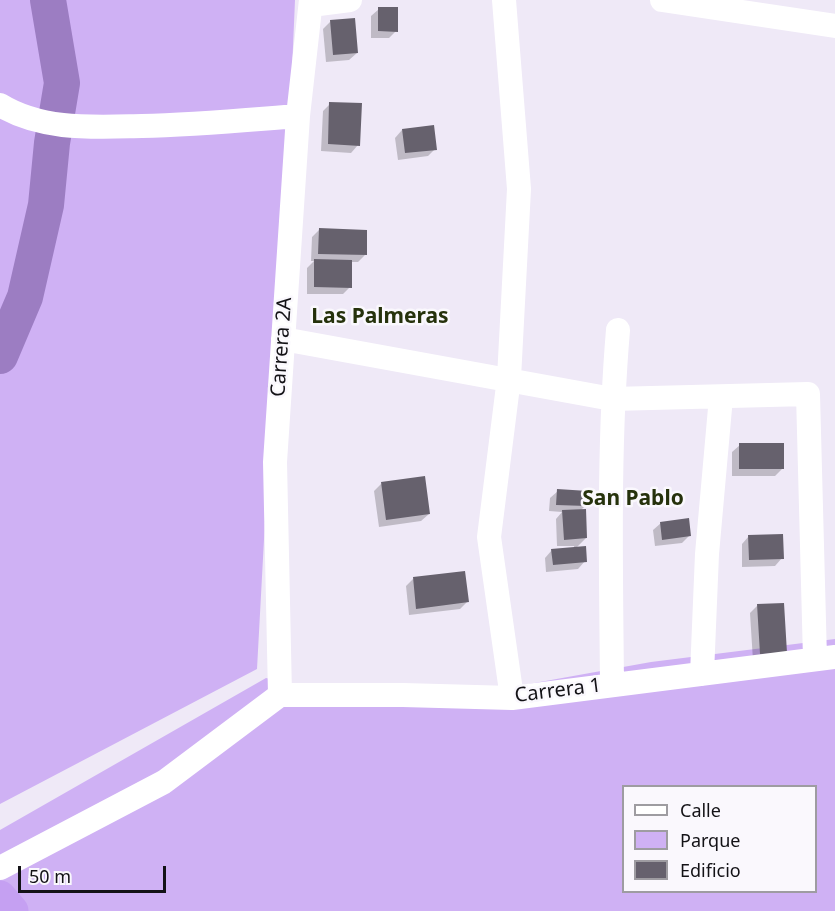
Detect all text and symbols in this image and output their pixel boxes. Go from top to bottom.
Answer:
street label: Carrera 2A [267,296,297,398]
district label: Las Palmeras [311,304,449,330]
district label: San Pablo [582,486,684,512]
street label: Carrera 1 [513,674,603,708]
legend [622,785,817,893]
text: Calle [680,798,721,822]
text: Parque [680,828,740,852]
scale bar [21,854,170,892]
text: Edificio [680,858,741,882]
text: 50 m [29,864,71,888]

